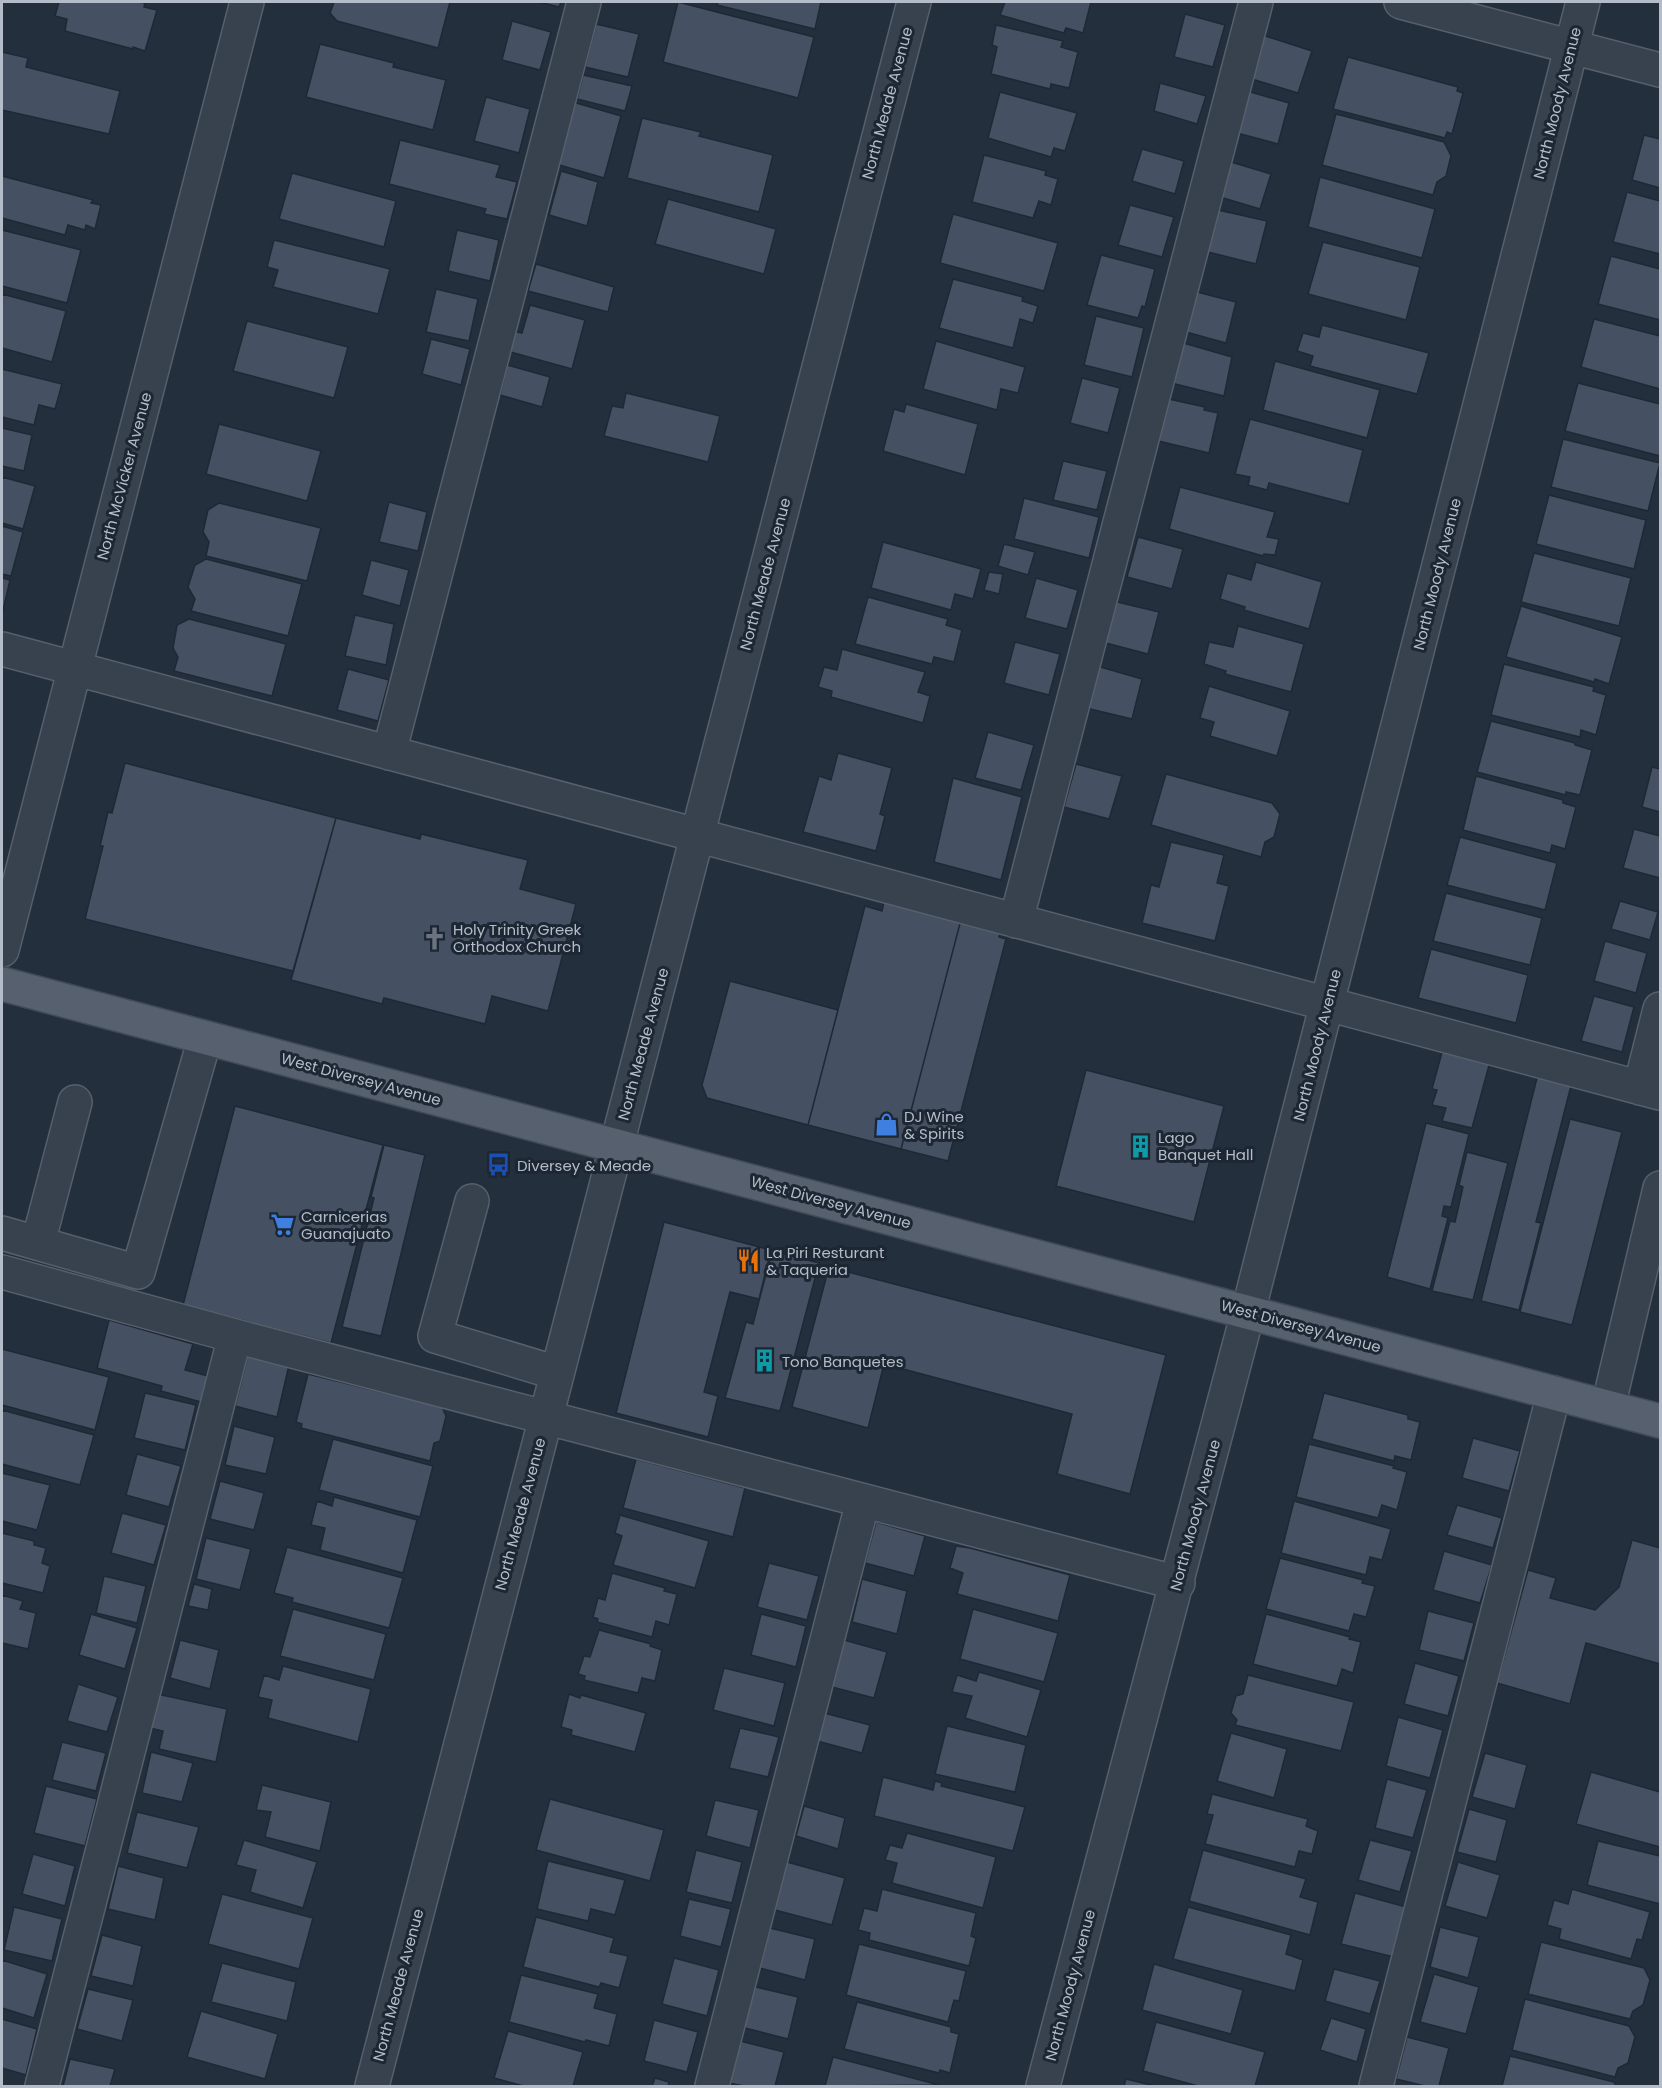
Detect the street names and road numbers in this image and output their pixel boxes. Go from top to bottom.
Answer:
street label: North Meade Avenue [857,24,917,182]
street label: North Moody Avenue [1528,25,1586,181]
street label: North McVicker Avenue [92,390,156,562]
street label: North Meade Avenue [735,495,795,653]
street label: North Moody Avenue [1408,496,1466,652]
street label: North Meade Avenue [613,965,673,1123]
street label: North Moody Avenue [1288,967,1346,1123]
street label: West Diversey Avenue [279,1048,443,1110]
street label: West Diversey Avenue [749,1171,913,1233]
street label: West Diversey Avenue [1219,1295,1383,1357]
street label: North Meade Avenue [490,1435,550,1593]
street label: North Moody Avenue [1165,1437,1225,1593]
street label: North Meade Avenue [368,1906,428,2064]
street label: North Moody Avenue [1040,1907,1100,2063]

